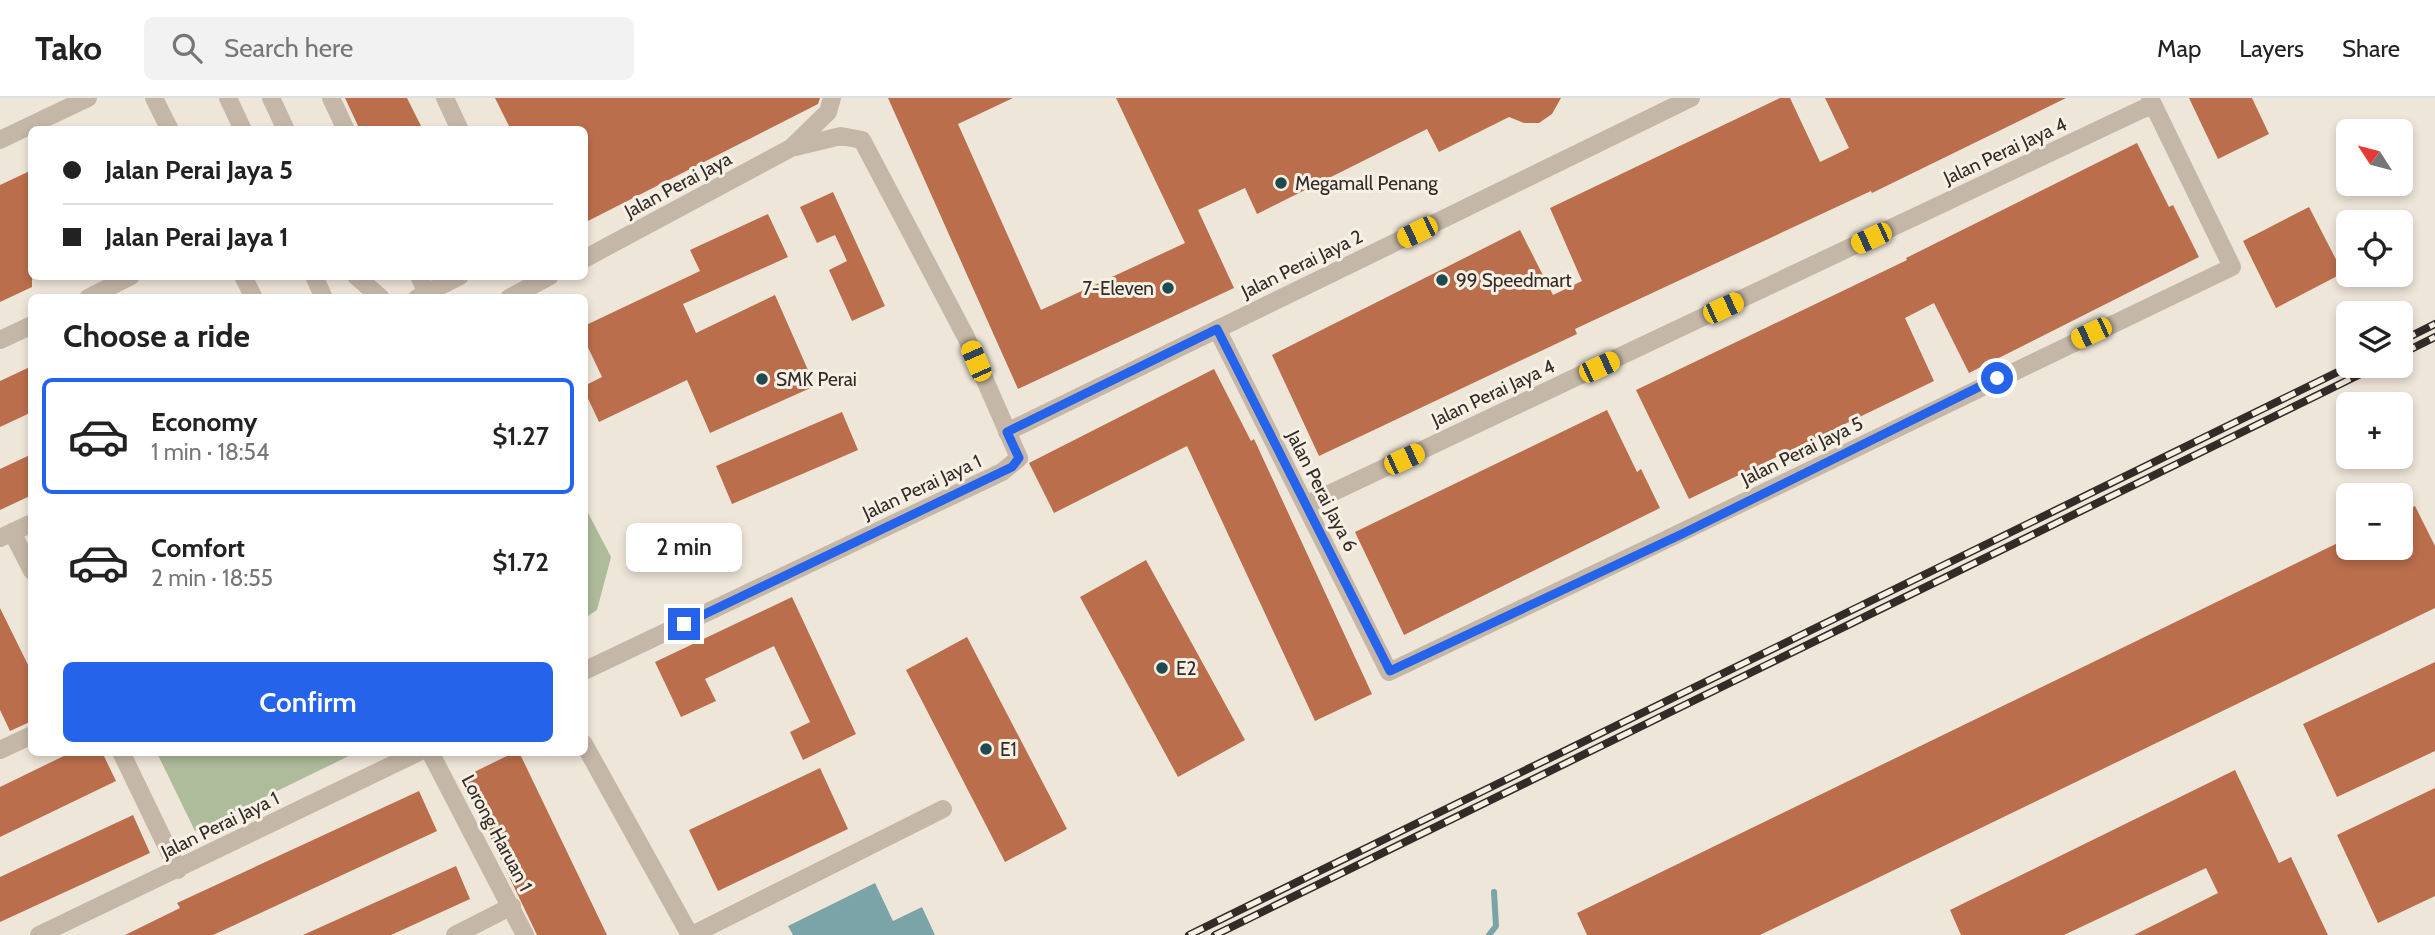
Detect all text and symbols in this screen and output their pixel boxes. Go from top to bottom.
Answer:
search box [144,17,634,80]
text: Tako [35,28,102,68]
icon: search [168,29,206,67]
text: Search here [224,32,353,64]
text: Map [2157,34,2201,63]
text: Layers [2239,34,2304,63]
text: Share [2342,34,2400,63]
street label: Jalan Perai Jaya 4 [1939,112,2070,190]
north arrow [2336,119,2413,196]
map controls [2336,119,2413,560]
street label: Jalan Perai Jaya [620,147,735,223]
text: Jalan Perai Jaya 5 [105,154,293,186]
place label: Megamall Penang [1295,172,1438,195]
marker: Megamall Penang [1273,175,1289,191]
button: locate [2336,210,2413,287]
car [1394,213,1441,251]
car [1848,220,1895,256]
text: Jalan Perai Jaya 1 [105,221,289,253]
street label: Jalan Perai Jaya 2 [1237,225,1366,304]
place label: 99 Speedmart [1456,269,1572,292]
marker: 99 Speedmart [1434,272,1450,288]
place label: 7-Eleven [1083,277,1154,300]
marker: 7-Eleven [1160,280,1176,296]
car [1700,290,1747,326]
button: layers [2336,301,2413,378]
car [2068,315,2115,351]
text: Choose a ride [63,316,250,355]
car [958,338,995,384]
car [1576,349,1623,385]
street label: Jalan Perai Jaya 4 [1427,354,1558,432]
route start [1981,362,2013,394]
place label: SMK Perai [776,368,857,391]
marker: SMK Perai [754,371,770,387]
button: + [2336,392,2413,469]
icon: car [67,405,130,468]
text: Economy [151,406,257,438]
street label: Jalan Perai Jaya 5 [1737,412,1867,491]
text: $1.27 [492,420,549,452]
street label: Jalan Perai Jaya 6 [1281,426,1362,555]
text: 1 min · 18:54 [151,438,269,466]
car [1381,441,1428,477]
street label: Jalan Perai Jaya 1 [858,449,985,525]
button: − [2336,483,2413,560]
callout: 2 min [626,522,742,572]
icon: car [67,531,130,594]
text: Comfort [151,532,245,564]
text: 2 min [656,533,712,561]
text: $1.72 [492,546,549,578]
text: 2 min · 18:55 [151,564,273,592]
route end [668,608,700,640]
place label: E2 [1176,657,1196,680]
marker: E2 [1154,660,1170,676]
button: Confirm [63,662,553,742]
place label: E1 [1000,738,1017,761]
marker: E1 [978,741,994,757]
street label: Lorong Haruan 1 [457,771,537,895]
street label: Jalan Perai Jaya 1 [156,787,283,864]

